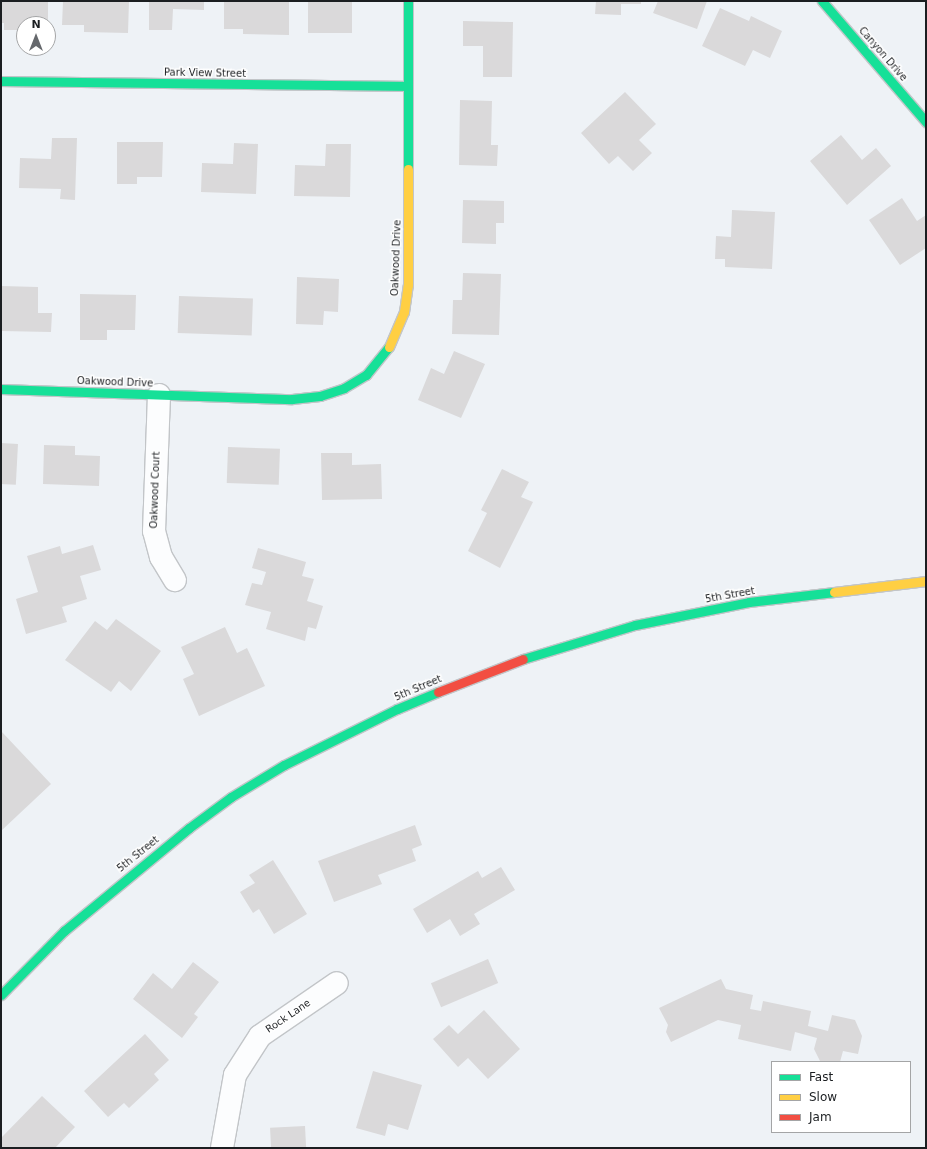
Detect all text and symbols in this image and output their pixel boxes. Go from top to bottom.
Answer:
north arrow [16,16,56,56]
text: N [31,18,41,31]
street label: Canyon Drive [856,25,910,83]
street label: Park View Street [164,66,246,80]
street label: Oakwood Drive [389,220,403,296]
street label: Oakwood Drive [77,375,153,389]
street label: Oakwood Court [148,451,162,529]
street label: 5th Street [704,585,756,605]
street label: 5th Street [393,673,443,703]
street label: 5th Street [115,834,161,874]
street label: Rock Lane [263,997,313,1035]
legend [771,1061,911,1133]
text: Fast [809,1070,833,1084]
text: Slow [809,1090,837,1104]
text: Jam [809,1110,832,1124]

